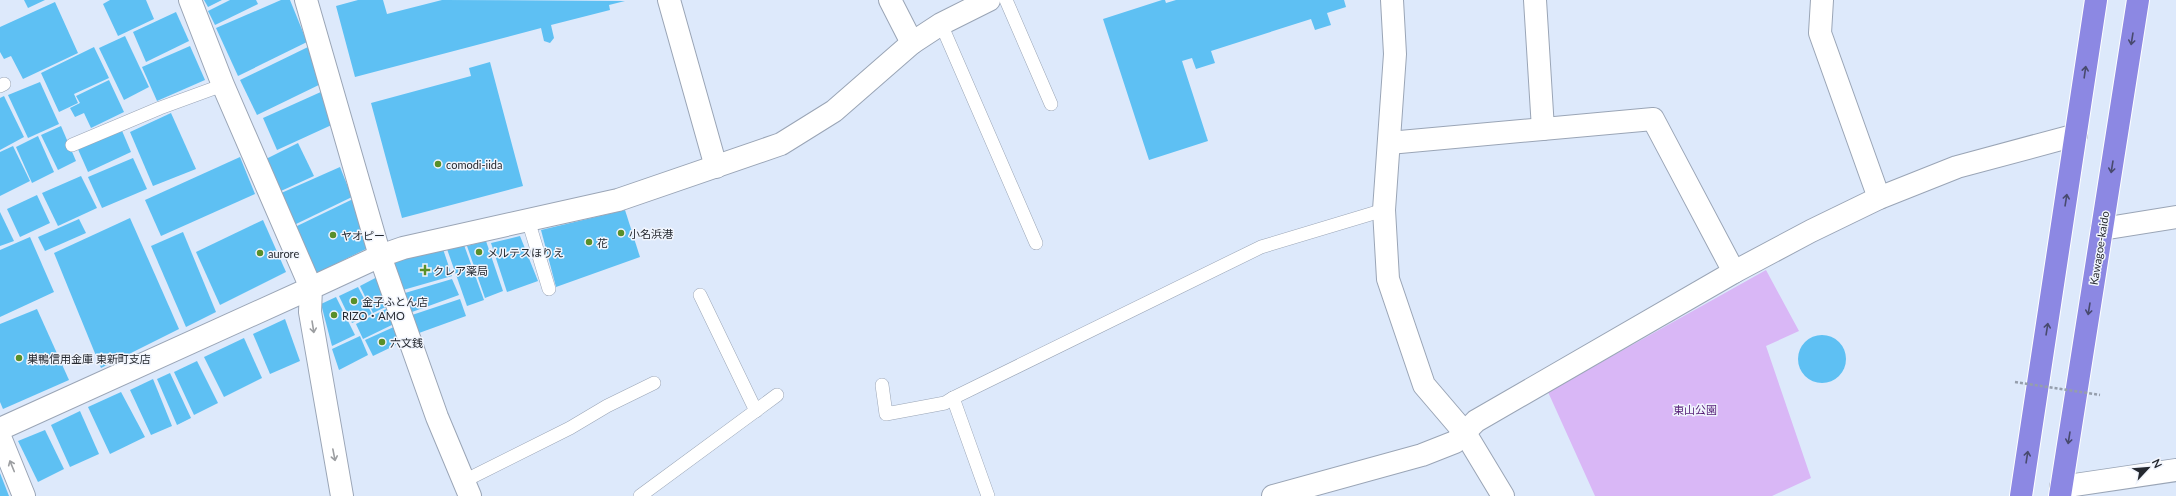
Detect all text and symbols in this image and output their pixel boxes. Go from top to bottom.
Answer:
one-way arrow [2128,32,2136,45]
one-way arrow [2081,66,2089,79]
place label: comodi-iida [446,158,502,171]
marker: comodi-iida [433,159,443,169]
one-way arrow [2108,160,2116,173]
one-way arrow [2062,194,2070,207]
street label: Kawagoe-kaido [2087,210,2111,286]
place label: 小名浜港 [629,227,673,240]
marker: 小名浜港 [616,228,626,238]
place label: ヤオピー [341,229,385,242]
marker: ヤオピー [328,230,338,240]
place label: 花 [597,236,608,249]
marker: 花 [584,237,594,247]
place label: メルテスほりえ [487,246,564,259]
place label: aurore [268,247,299,260]
marker: メルテスほりえ [474,247,484,257]
marker: aurore [255,248,265,258]
place label: クレア薬局 [433,264,488,277]
marker: クレア薬局 [420,265,430,275]
place label: 金子ふとん店 [362,295,428,308]
marker: 金子ふとん店 [349,296,359,306]
one-way arrow [2085,302,2093,315]
place label: RIZO・AMO [342,309,405,322]
marker: RIZO・AMO [329,310,339,320]
one-way arrow [309,320,317,333]
one-way arrow [2043,323,2051,336]
place label: 六文銭 [390,336,423,349]
marker: 六文銭 [377,337,387,347]
place label: 巣鴨信用金庫 東新町支店 [27,352,151,365]
marker: 巣鴨信用金庫 東新町支店 [14,353,24,363]
park label: 東山公園 [1673,403,1717,416]
one-way arrow [2065,431,2073,444]
one-way arrow [330,448,338,461]
north arrow [2128,448,2168,488]
one-way arrow [2023,451,2031,464]
text: N [2150,457,2165,470]
one-way arrow [8,461,16,473]

